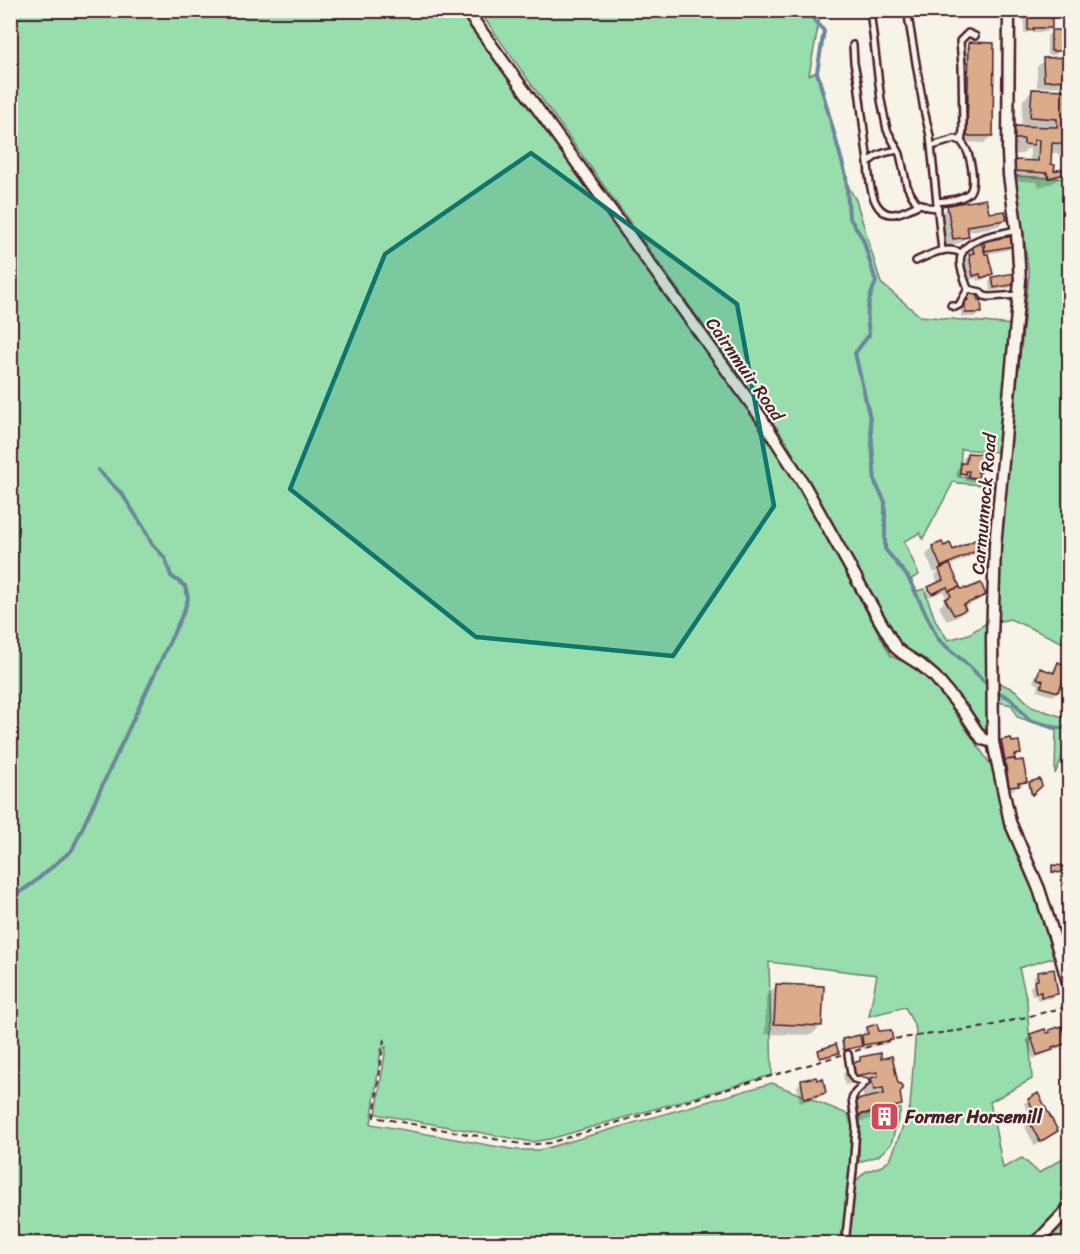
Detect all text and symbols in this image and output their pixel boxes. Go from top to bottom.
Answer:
street label: Cairnmuir Road [697,310,794,429]
street label: Carmunnock Road [962,431,1006,576]
building icon: Former Horsemill [868,1101,900,1133]
place label: Former Horsemill [904,1101,1043,1133]

